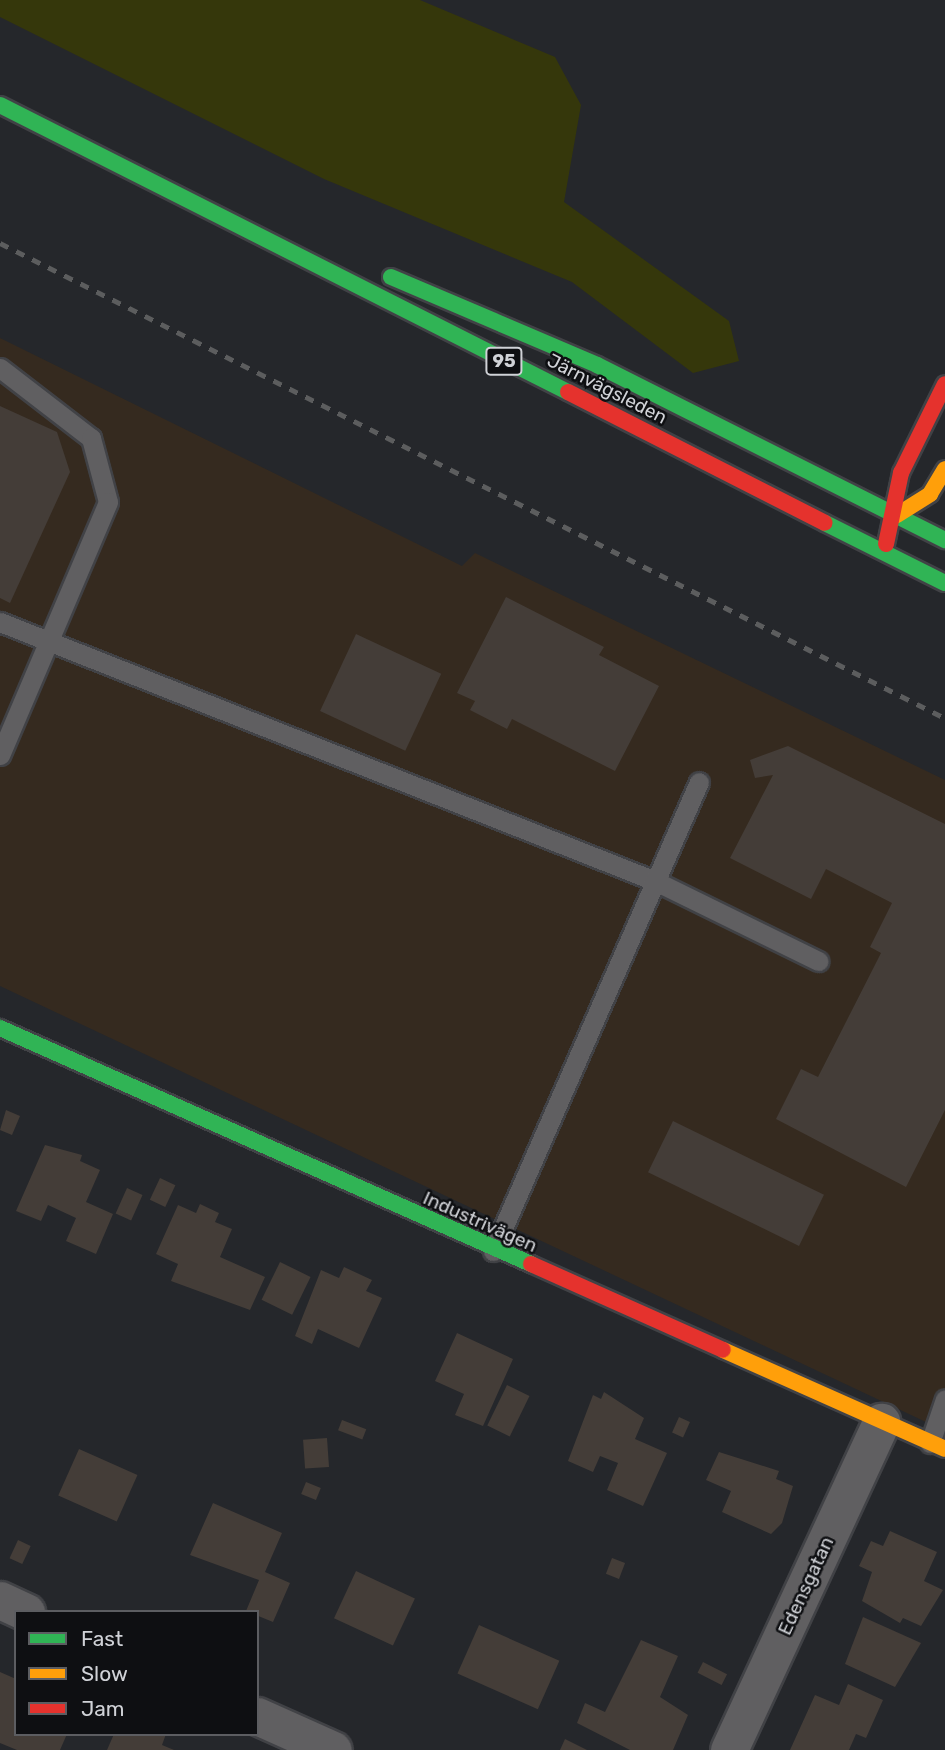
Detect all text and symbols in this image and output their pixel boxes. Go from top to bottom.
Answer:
road number: 95 [485,346,523,376]
street label: Järnvägsleden [543,349,671,429]
street label: Industrivägen [419,1187,541,1257]
street label: Edensgatan [773,1533,839,1639]
legend [14,1610,259,1736]
text: Fast [81,1626,123,1651]
text: Slow [81,1661,128,1686]
text: Jam [81,1696,125,1721]

